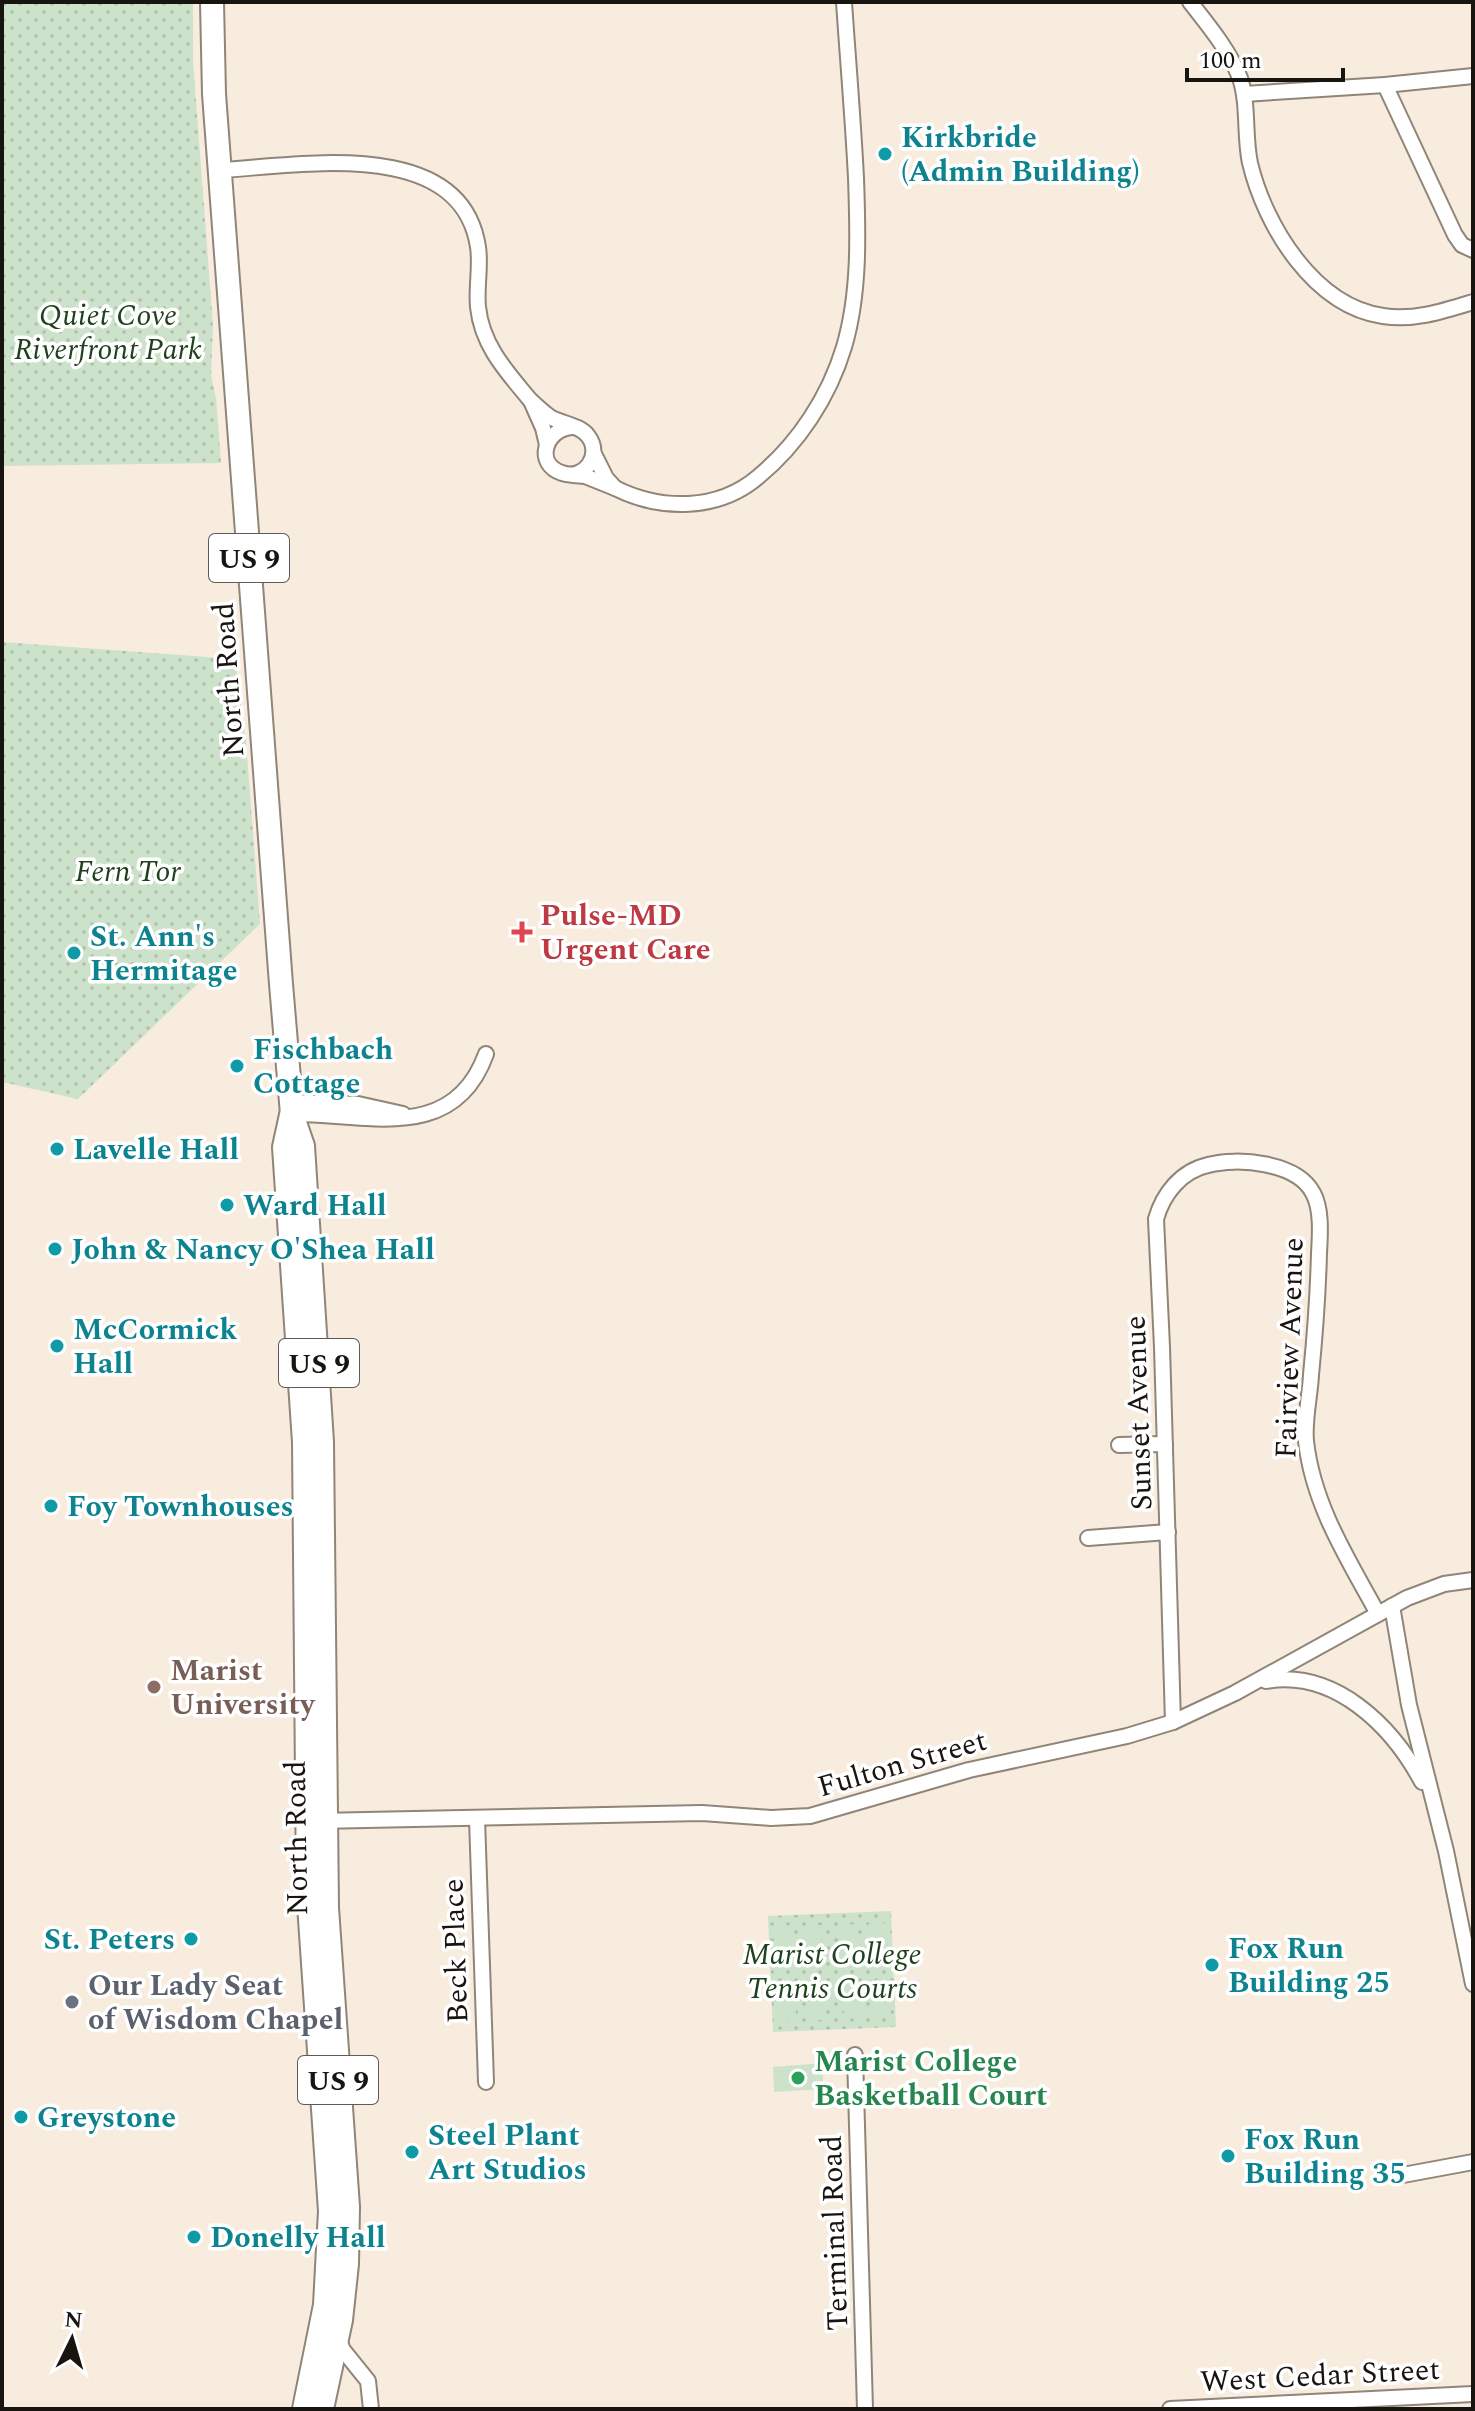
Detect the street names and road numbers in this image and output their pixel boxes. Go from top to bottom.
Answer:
road number: US 9 [209,534,289,582]
street label: North Road [201,601,257,759]
street label: Fairview Avenue [1263,1237,1317,1459]
street label: Sunset Avenue [1113,1315,1165,1511]
road number: US 9 [279,1339,359,1387]
street label: Fulton Street [812,1718,992,1810]
street label: North Road [273,1760,321,1916]
street label: Beck Place [430,1878,482,2024]
road number: US 9 [298,2056,378,2104]
street label: Terminal Road [809,2134,861,2332]
street label: West Cedar Street [1199,2347,1441,2405]

